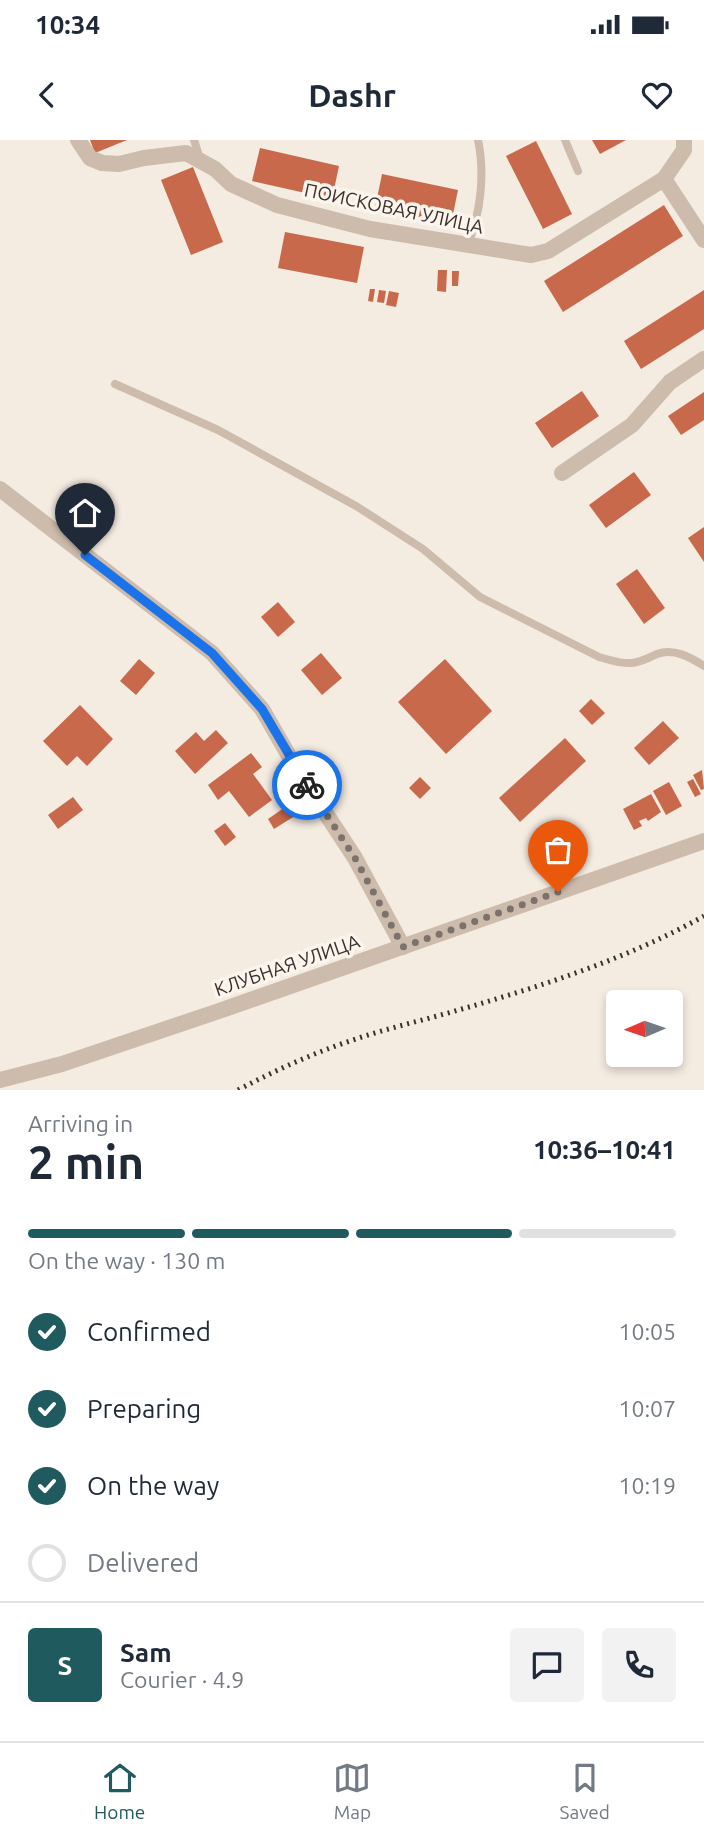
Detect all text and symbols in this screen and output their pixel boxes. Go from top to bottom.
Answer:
text: 10:34 [35,10,100,39]
icon: back [28,76,66,114]
icon: heart [638,76,676,114]
text: Dashr [308,77,396,113]
street label: ПОИСКОВАЯ УЛИЦА [303,178,486,238]
pin [55,483,115,555]
icon: home [66,494,104,532]
courier [272,750,342,820]
icon: bike [288,766,326,804]
pin [528,820,588,892]
icon: bag [539,831,577,869]
street label: КЛУБНАЯ УЛИЦА [211,930,363,1000]
north arrow [606,990,682,1068]
map controls [606,990,683,1067]
text: Arriving in [28,1111,133,1136]
text: 10:36–10:41 [533,1135,676,1164]
text: 2 min [28,1136,144,1188]
text: On the way · 130 m [28,1248,225,1273]
icon: check [28,1313,66,1351]
text: Confirmed [87,1317,211,1346]
text: 10:05 [618,1319,676,1344]
icon: check [28,1390,66,1428]
text: Preparing [87,1394,201,1423]
text: 10:07 [618,1396,676,1421]
icon: check [28,1467,66,1505]
text: On the way [87,1471,219,1500]
text: 10:19 [618,1473,676,1498]
text: Delivered [87,1548,199,1577]
button: chat [510,1628,584,1702]
button: phone [602,1628,676,1702]
text: Sam [120,1638,172,1667]
text: S [58,1651,72,1680]
text: Courier · 4.9 [120,1667,244,1692]
tab: Home [94,1759,145,1823]
tab: Map [333,1759,371,1823]
tab: Saved [559,1759,610,1823]

